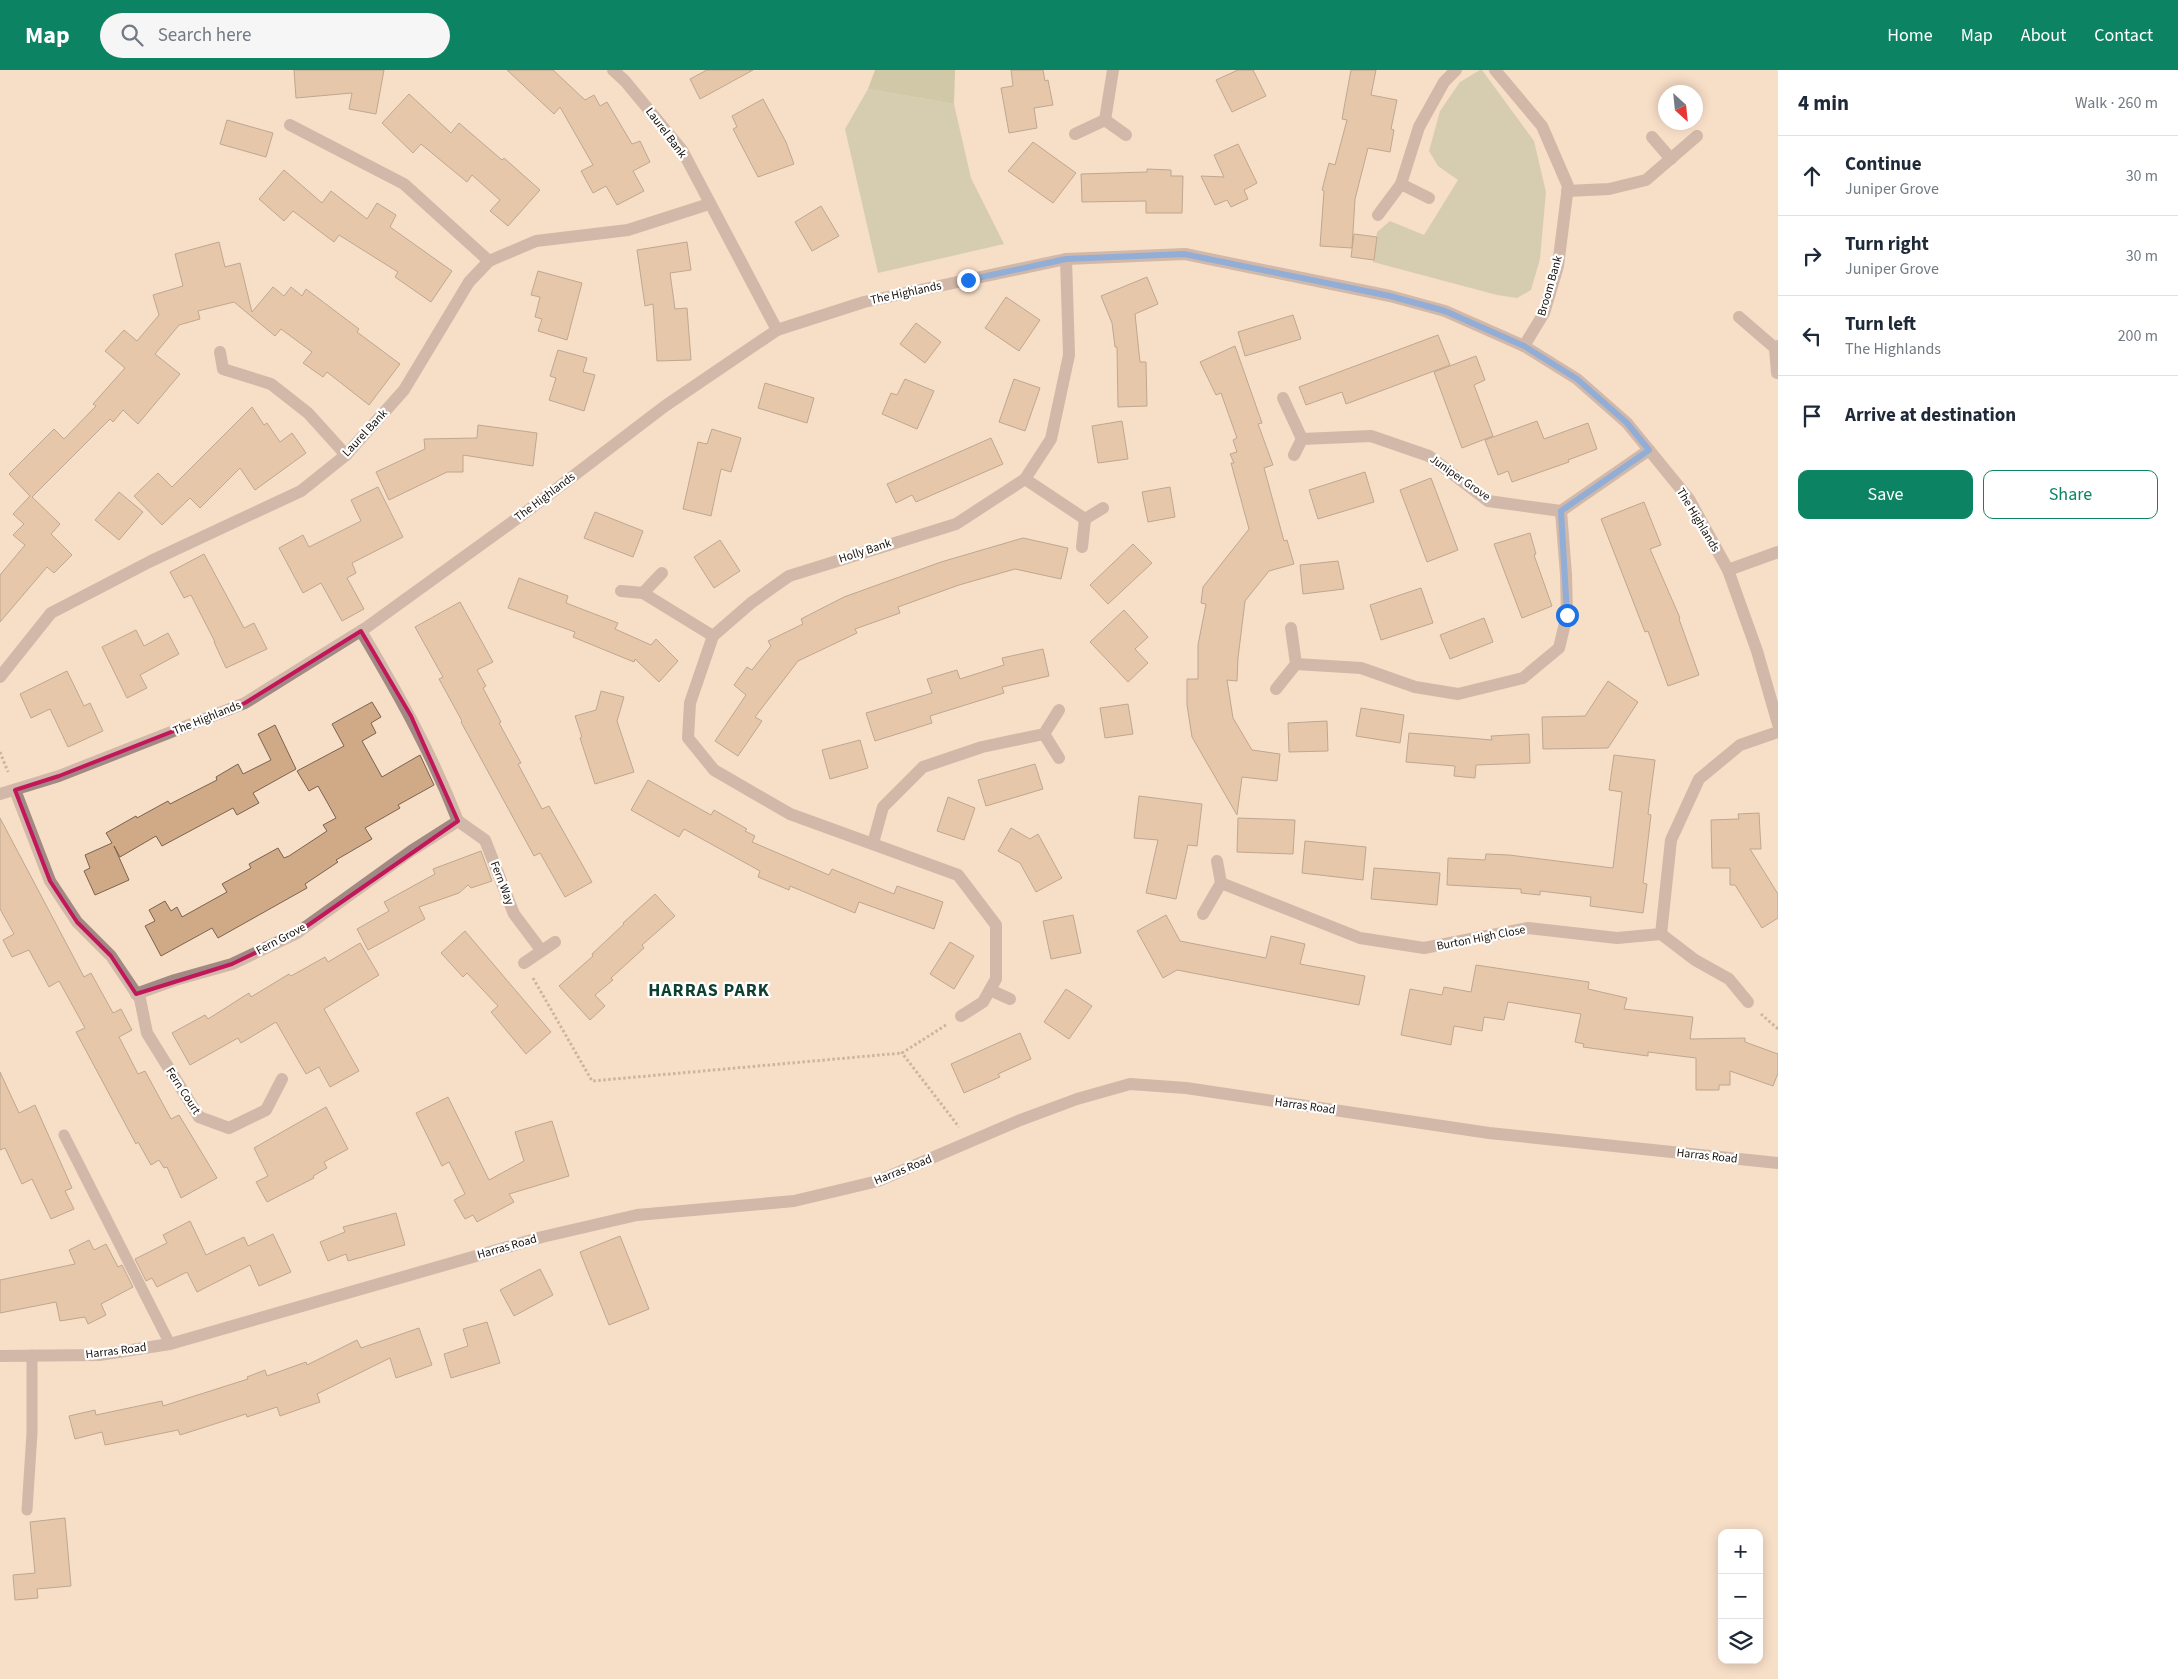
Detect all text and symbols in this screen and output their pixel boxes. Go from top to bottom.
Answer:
search box [100,13,450,58]
text: Map [25,18,70,53]
icon: search [118,21,146,49]
text: Search here [158,22,251,49]
text: Home [1887,23,1933,48]
text: Map [1961,23,1993,48]
text: About [2021,23,2066,48]
text: Contact [2094,23,2153,48]
north arrow [1658,85,1703,130]
text: 4 min [1798,88,1849,118]
text: Walk · 260 m [2075,92,2158,114]
street label: Laurel Bank [641,104,691,162]
text: Continue [1845,151,1922,178]
icon: ahead [1798,162,1826,190]
text: 30 m [2126,165,2158,187]
text: Juniper Grove [1845,178,1939,200]
text: Turn right [1845,231,1929,258]
icon: right [1798,242,1826,270]
text: 30 m [2126,245,2158,267]
street label: Broom Bank [1533,254,1567,318]
text: Juniper Grove [1845,258,1939,280]
route end [957,269,980,292]
street label: The Highlands [869,277,943,309]
text: Turn left [1845,311,1916,338]
icon: left [1798,322,1826,350]
text: 200 m [2118,325,2158,347]
text: The Highlands [1845,338,1941,360]
icon: arrive [1798,402,1826,430]
text: Arrive at destination [1845,402,2016,429]
street label: Laurel Bank [338,405,392,461]
street label: Juniper Grove [1426,451,1494,505]
street label: The Highlands [511,469,579,525]
button: Save [1798,470,1973,519]
button: Share [1983,470,2158,519]
street label: The Highlands [1672,485,1724,555]
street label: Holly Bank [837,535,893,567]
route start [1556,604,1579,627]
street label: The Highlands [170,697,244,739]
street label: Fern Way [486,859,518,908]
street label: Fern Grove [253,919,309,959]
street label: Burton High Close [1435,921,1527,955]
district label: HARRAS PARK [648,978,770,1003]
street label: Fern Court [161,1064,205,1118]
street label: Harras Road [1274,1093,1336,1119]
street label: Harras Road [1676,1144,1738,1168]
street label: Harras Road [871,1151,935,1189]
street label: Harras Road [475,1230,539,1264]
street label: Harras Road [85,1339,147,1363]
map controls [1718,1529,1763,1664]
button: + [1718,1529,1763,1574]
button: − [1718,1574,1763,1619]
button: layers [1718,1619,1763,1664]

